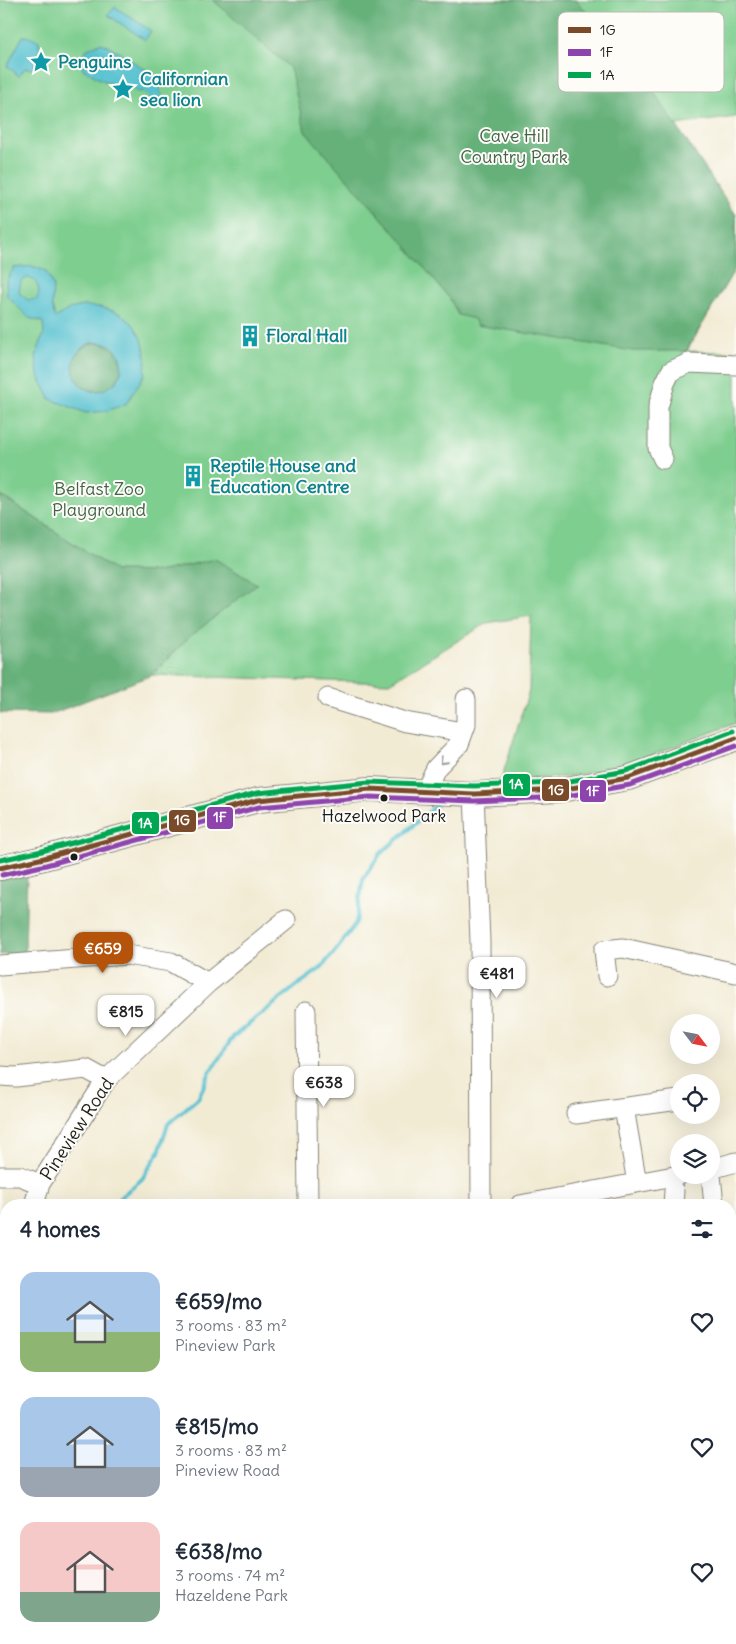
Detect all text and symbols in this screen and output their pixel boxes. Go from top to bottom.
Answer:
legend [558,12,724,92]
text: 1G [600,21,616,39]
text: 1F [600,43,614,61]
place icon: Penguins [28,49,54,75]
place label: Penguins [58,50,131,73]
text: 1A [600,66,615,84]
place label: Californian sea lion [140,67,229,111]
place icon: Californian sea lion [110,76,136,102]
park label: Cave Hill Country Park [460,124,568,168]
building icon: Floral Hall [237,323,263,349]
place label: Floral Hall [266,324,347,347]
place label: Reptile House and Education Centre [210,454,356,498]
building icon: Reptile House and Education Centre [180,463,206,489]
park label: Belfast Zoo Playground [52,477,146,521]
one-way arrow [439,756,448,765]
line badge: 1A [502,773,531,797]
text: 1A [509,775,523,793]
line badge: 1G [541,778,570,802]
line badge: 1F [579,779,607,803]
text: 1G [548,781,564,799]
text: 1F [586,782,600,800]
marker: Hazelwood Park [379,793,389,803]
place label: Hazelwood Park [322,805,446,827]
line badge: 1F [206,806,234,830]
text: 1F [213,808,227,826]
line badge: 1G [168,809,197,833]
line badge: 1A [131,811,160,835]
text: 1G [174,811,190,829]
text: 1A [138,814,152,832]
unlabelled marker [69,852,79,862]
pin: €659 [73,932,133,974]
text: €659 [84,938,122,958]
pin: €481 [467,956,527,999]
text: €481 [480,963,514,983]
pin: €815 [96,994,156,1037]
text: €815 [108,1001,144,1021]
north arrow [670,1014,720,1064]
map controls [670,1014,720,1184]
pin: €638 [294,1066,354,1108]
text: €638 [305,1072,343,1092]
street label: Pineview Road [35,1073,119,1185]
button: locate [670,1074,720,1124]
button: layers [670,1134,720,1184]
icon: filters [688,1215,716,1243]
text: 4 homes [20,1216,100,1243]
text: €659/mo [175,1288,262,1315]
icon: home [60,1292,120,1352]
icon: heart [688,1308,716,1336]
text: 3 rooms · 83 m² [175,1315,287,1335]
text: Pineview Park [175,1335,276,1355]
text: €815/mo [175,1413,259,1440]
icon: home [60,1417,120,1477]
icon: heart [688,1433,716,1461]
text: 3 rooms · 83 m² [175,1440,287,1460]
text: Pineview Road [175,1460,280,1480]
text: €638/mo [175,1538,262,1565]
icon: home [60,1542,120,1602]
icon: heart [688,1558,716,1586]
text: 3 rooms · 74 m² [175,1565,285,1585]
text: Hazeldene Park [175,1585,288,1605]

